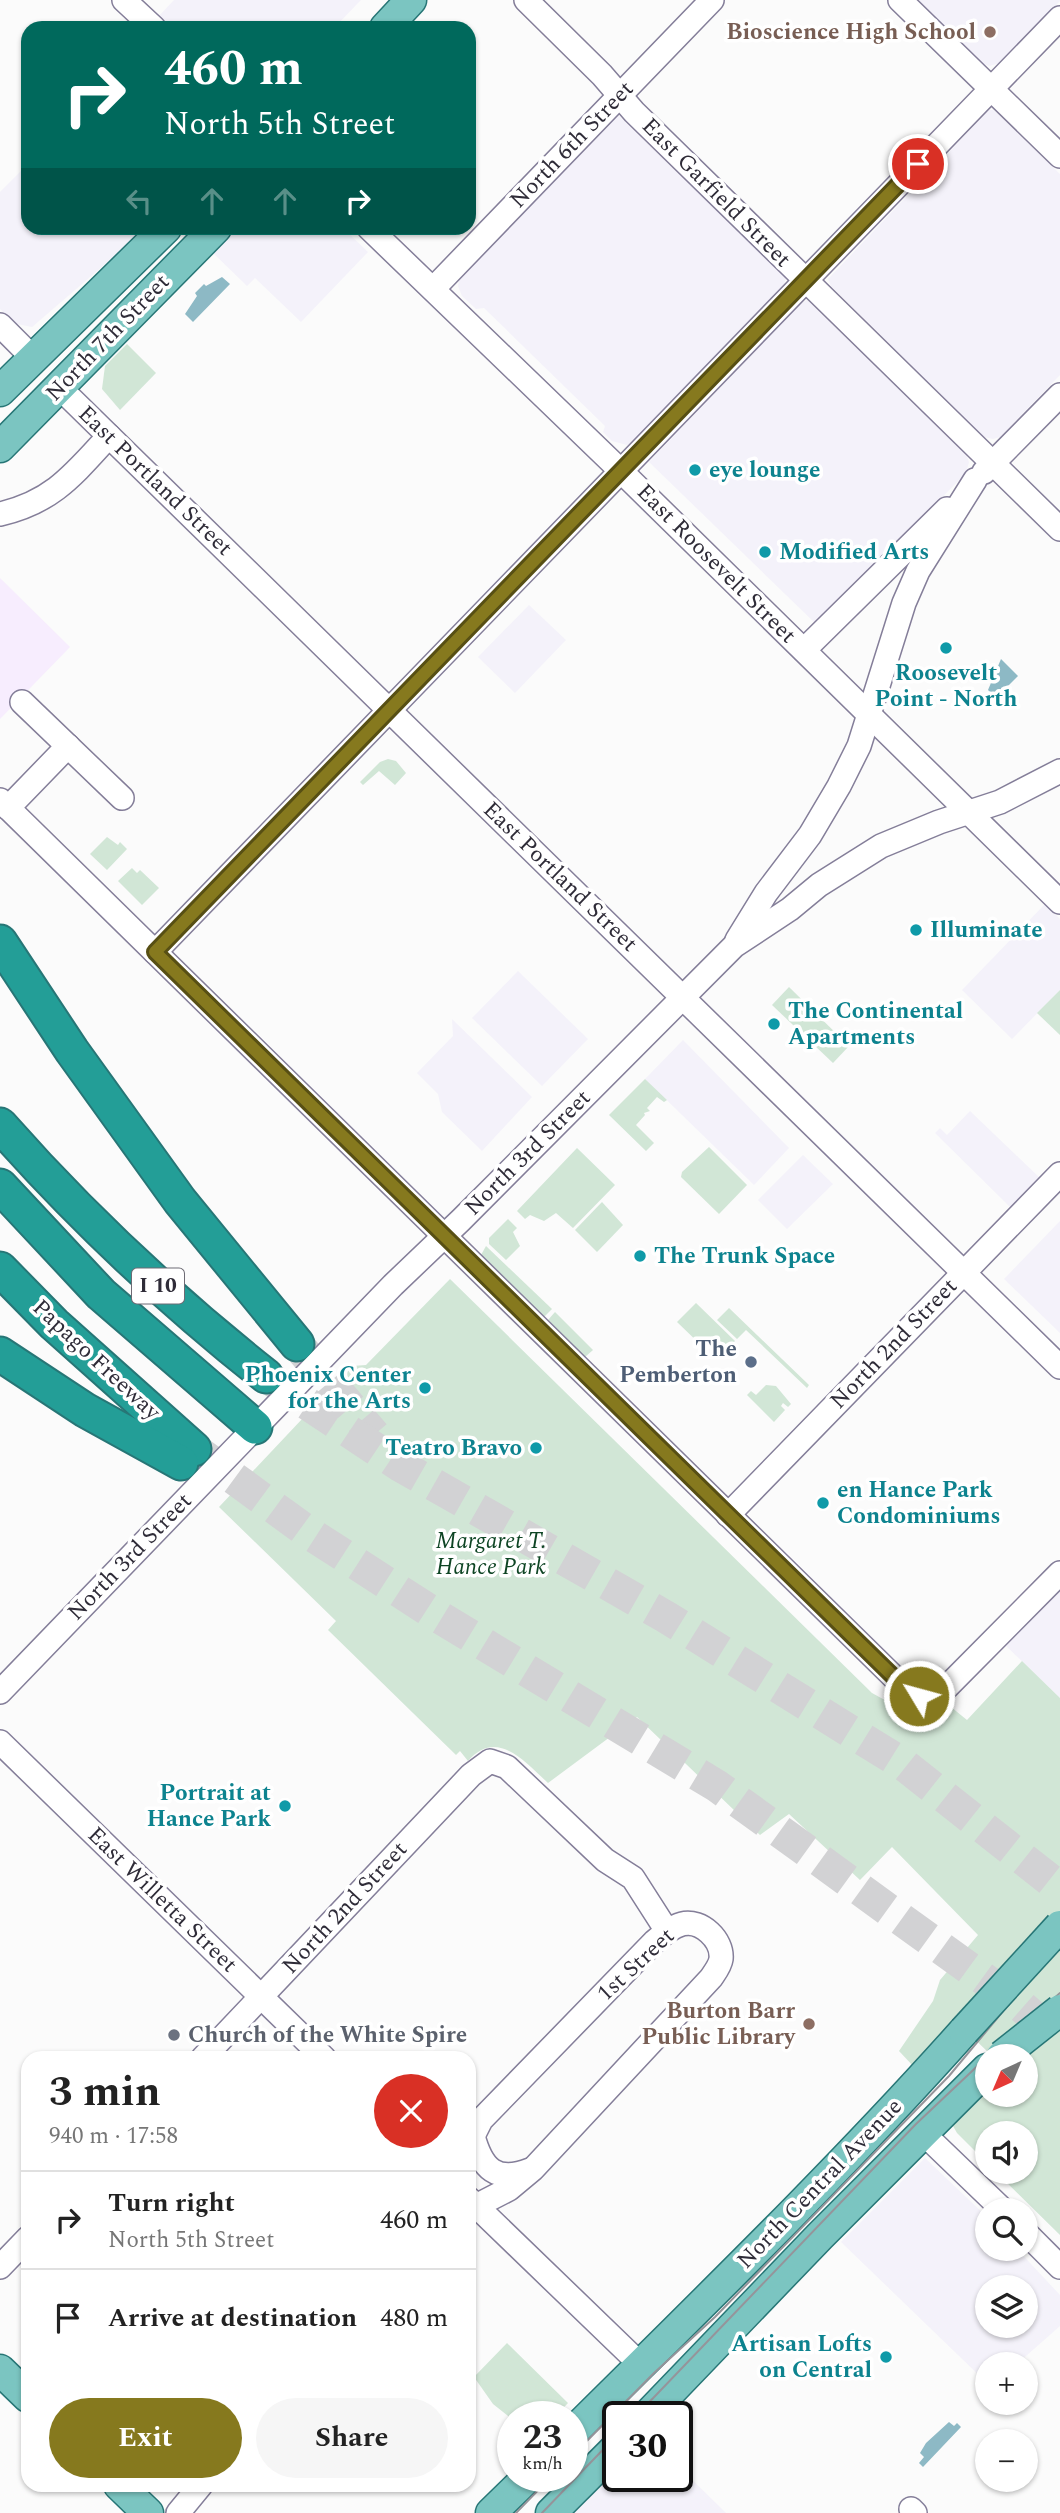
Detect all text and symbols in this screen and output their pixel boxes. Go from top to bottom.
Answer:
place label: Bioscience High School [726,15,976,50]
marker: Bioscience High School [982,24,998,40]
text: 460 m [164,32,303,107]
icon: right [49,49,140,140]
street label: North 6th Street [502,73,642,217]
text: North 5th Street [164,100,395,149]
street label: East Garfield Street [633,110,799,276]
pin [888,134,948,194]
icon: arrive [899,145,937,183]
icon: left [120,182,158,220]
icon: ahead [193,182,231,220]
icon: ahead [266,182,304,220]
icon: right [339,182,377,220]
street label: North 7th Street [38,266,178,410]
street label: East Portland Street [69,398,241,564]
place label: eye lounge [709,453,821,488]
marker: eye lounge [687,462,703,478]
street label: East Roosevelt Street [628,476,804,652]
place label: Modified Arts [779,535,929,570]
marker: Modified Arts [757,544,773,560]
marker: Roosevelt Point - North [938,640,954,656]
place label: Roosevelt Point - North [875,656,1017,717]
street label: East Portland Street [474,794,646,960]
place label: Illuminate [930,913,1043,948]
marker: Illuminate [908,922,924,938]
place label: The Continental Apartments [788,994,963,1055]
marker: The Continental Apartments [766,1016,782,1032]
street label: North 3rd Street [457,1082,599,1224]
place label: The Trunk Space [654,1239,835,1274]
marker: The Trunk Space [632,1248,648,1264]
road number: I 10 [132,1268,184,1304]
street label: North 2nd Street [822,1270,966,1418]
street label: Papago Freeway [24,1291,169,1430]
place label: The Pemberton [619,1332,737,1393]
marker: The Pemberton [743,1354,759,1370]
place label: Phoenix Center for the Arts [245,1358,411,1419]
marker: Phoenix Center for the Arts [417,1380,433,1396]
place label: Teatro Bravo [385,1431,522,1466]
marker: Teatro Bravo [528,1440,544,1456]
place label: en Hance Park Condominiums [837,1473,1001,1534]
street label: North 3rd Street [59,1485,201,1629]
marker: en Hance Park Condominiums [815,1495,831,1511]
park label: Margaret T. Hance Park [435,1524,547,1585]
position arrow [882,1659,956,1733]
place label: Portrait at Hance Park [147,1776,271,1837]
marker: Portrait at Hance Park [277,1798,293,1814]
street label: East Willetta Street [79,1819,245,1981]
street label: North 2nd Street [274,1834,416,1982]
street label: 1st Street [589,1920,683,2010]
place label: Burton Barr Public Library [642,1994,796,2055]
marker: Burton Barr Public Library [801,2016,817,2032]
place label: Church of the White Spire [188,2018,467,2053]
marker: Church of the White Spire [166,2027,182,2043]
north arrow [975,2044,1038,2107]
map controls [975,2044,1038,2492]
text: 3 min [49,2061,161,2124]
button: close [374,2074,448,2148]
street label: North Central Avenue [729,2091,911,2277]
text: 940 m · 17:58 [49,2119,178,2154]
button: sound [975,2121,1038,2184]
text: Turn right [108,2183,235,2223]
button: search [975,2198,1038,2261]
text: 460 m [380,2200,448,2240]
icon: right [49,2201,87,2239]
text: North 5th Street [108,2223,274,2258]
button: layers [975,2275,1038,2338]
text: Arrive at destination [108,2298,357,2338]
text: 480 m [380,2298,448,2338]
icon: arrive [49,2299,87,2337]
place label: Artisan Lofts on Central [731,2327,872,2388]
marker: Artisan Lofts on Central [878,2349,894,2365]
button: + [975,2352,1038,2415]
button: Exit [49,2398,242,2478]
button: Share [256,2398,448,2478]
speed limit sign: 30 [602,2401,693,2492]
text: 23 [523,2411,562,2464]
button: − [975,2429,1038,2492]
text: km/h [522,2450,563,2477]

